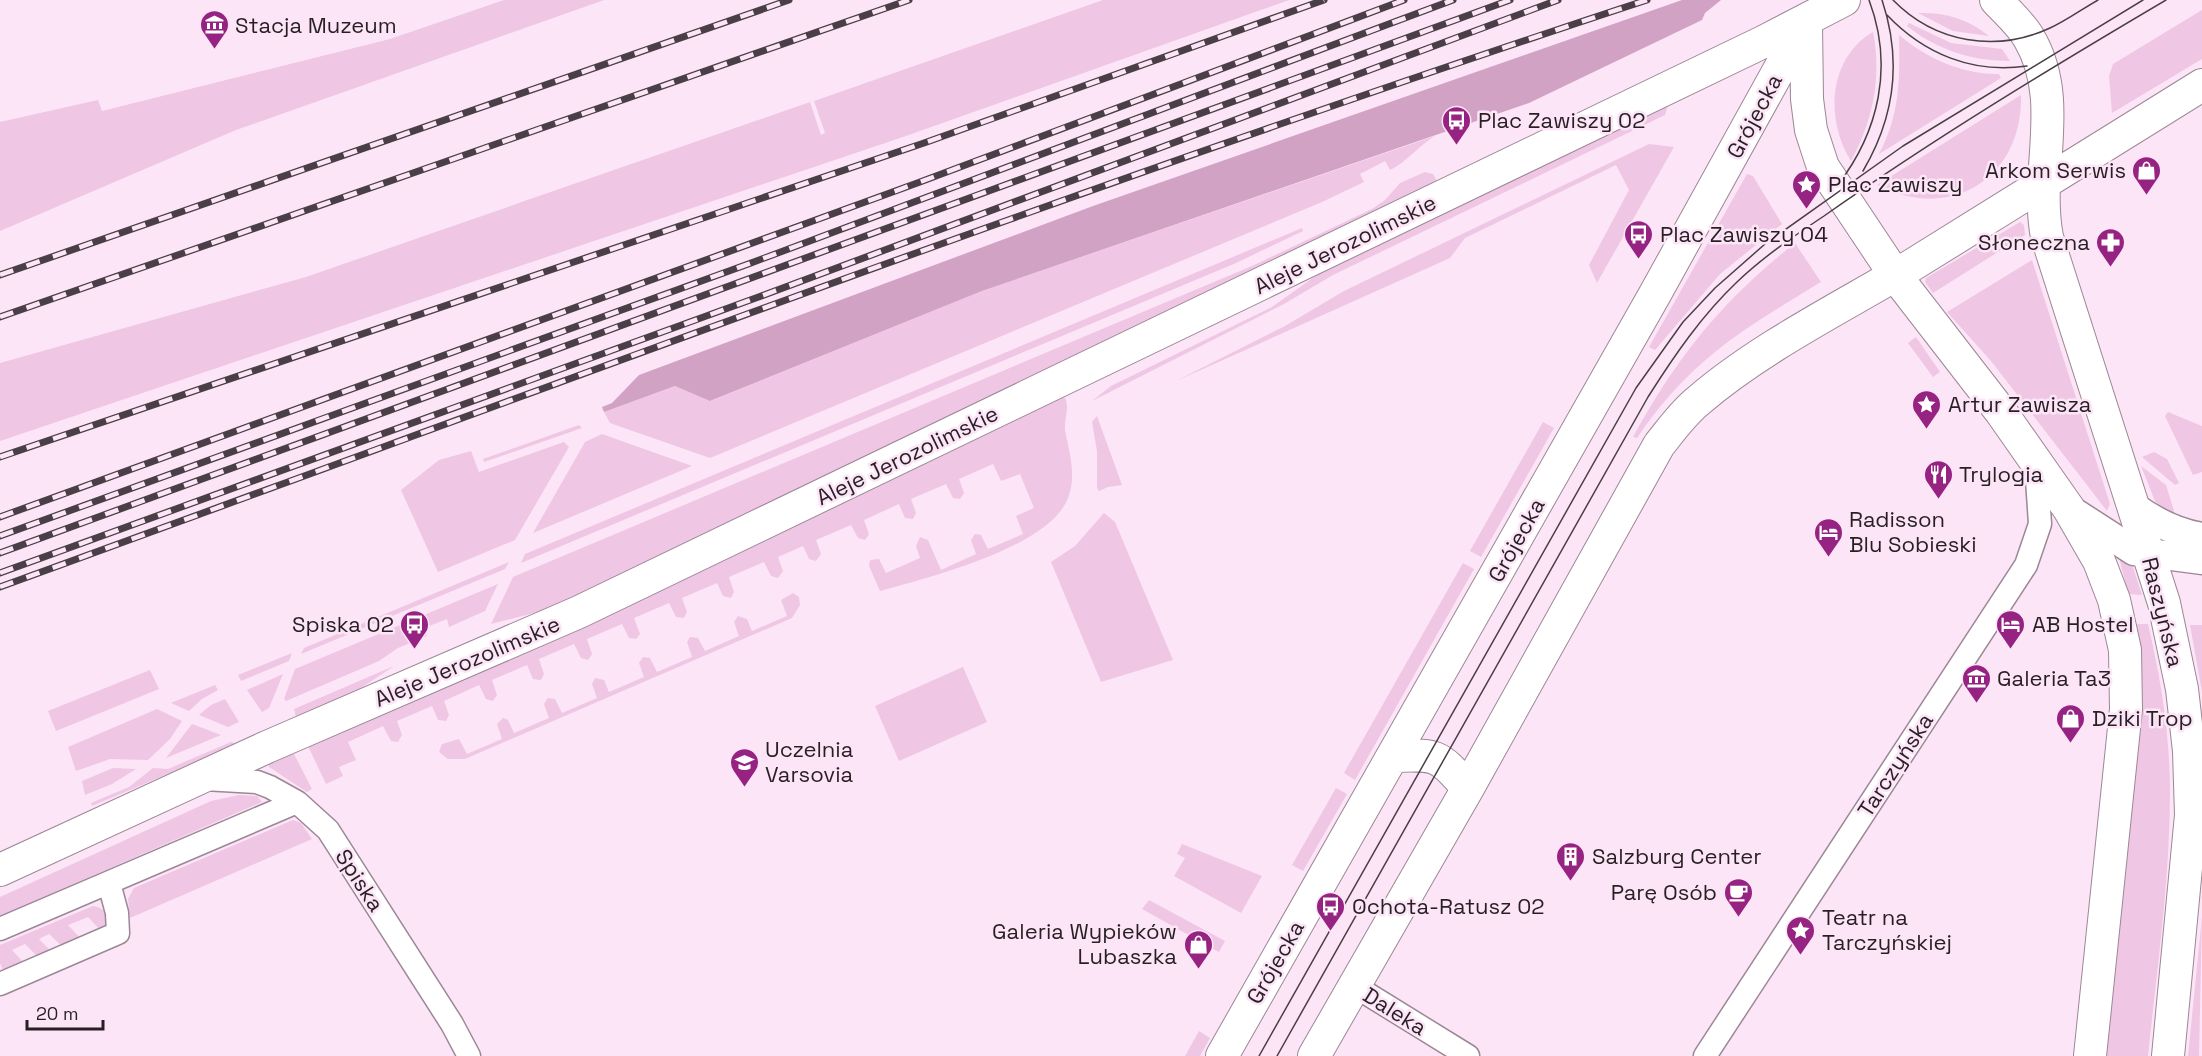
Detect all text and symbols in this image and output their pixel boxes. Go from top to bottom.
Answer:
museum icon: Stacja Muzeum [198,9,230,51]
place label: Stacja Muzeum [235,11,397,39]
street label: Grójecka [1720,69,1788,163]
bus stop icon: Plac Zawiszy 02 [1441,104,1473,146]
place label: Plac Zawiszy 02 [1478,106,1645,134]
shop icon: Arkom Serwis [2131,154,2163,196]
place label: Arkom Serwis [1985,156,2126,184]
place icon: Plac Zawiszy [1791,168,1823,210]
place label: Plac Zawiszy [1828,170,1962,198]
street label: Aleje Jerozolimskie [1249,188,1441,300]
bus stop icon: Plac Zawiszy 04 [1623,218,1655,260]
place label: Plac Zawiszy 04 [1660,220,1828,248]
pharmacy icon: Słoneczna [2095,226,2127,268]
place label: Słoneczna [1978,228,2090,256]
place icon: Artur Zawisza [1911,388,1943,430]
place label: Artur Zawisza [1948,390,2092,418]
street label: Aleje Jerozolimskie [811,399,1003,511]
restaurant icon: Trylogia [1922,458,1954,500]
place label: Trylogia [1959,460,2044,488]
street label: Grójecka [1481,493,1551,587]
place label: Radisson Blu Sobieski [1849,505,1977,558]
hotel icon: Radisson Blu Sobieski [1812,516,1844,558]
street label: Raszyńska [2136,554,2190,670]
bus stop icon: Spiska 02 [399,608,431,650]
hotel icon: AB Hostel [1995,608,2027,650]
street label: Aleje Jerozolimskie [370,609,564,713]
place label: Spiska 02 [292,610,394,638]
place label: AB Hostel [2032,610,2134,638]
museum icon: Galeria Ta3 [1960,662,1992,704]
place label: Galeria Ta3 [1997,664,2111,692]
shop icon: Dziki Trop [2055,702,2087,744]
place label: Dziki Trop [2092,704,2193,732]
street label: Tarczyńska [1851,707,1939,822]
place label: Uczelnia Varsovia [765,735,854,788]
school or university icon: Uczelnia Varsovia [728,746,760,788]
building icon: Salzburg Center [1555,840,1587,882]
place label: Salzburg Center [1592,842,1762,870]
street label: Spiska [330,843,391,917]
cafe icon: Parę Osób [1722,876,1754,918]
place label: Parę Osób [1611,878,1717,906]
bus stop icon: Ochota-Ratusz 02 [1315,890,1347,932]
place label: Ochota-Ratusz 02 [1352,892,1545,920]
place label: Teatr na Tarczyńskiej [1822,903,1952,956]
place icon: Teatr na Tarczyńskiej [1785,914,1817,956]
street label: Grójecka [1240,915,1310,1009]
place label: Galeria Wypieków Lubaszka [992,917,1177,970]
shop icon: Galeria Wypieków Lubaszka [1182,928,1214,970]
street label: Daleka [1358,981,1432,1042]
scale bar [27,993,104,1031]
text: 20 m [36,1002,79,1025]

